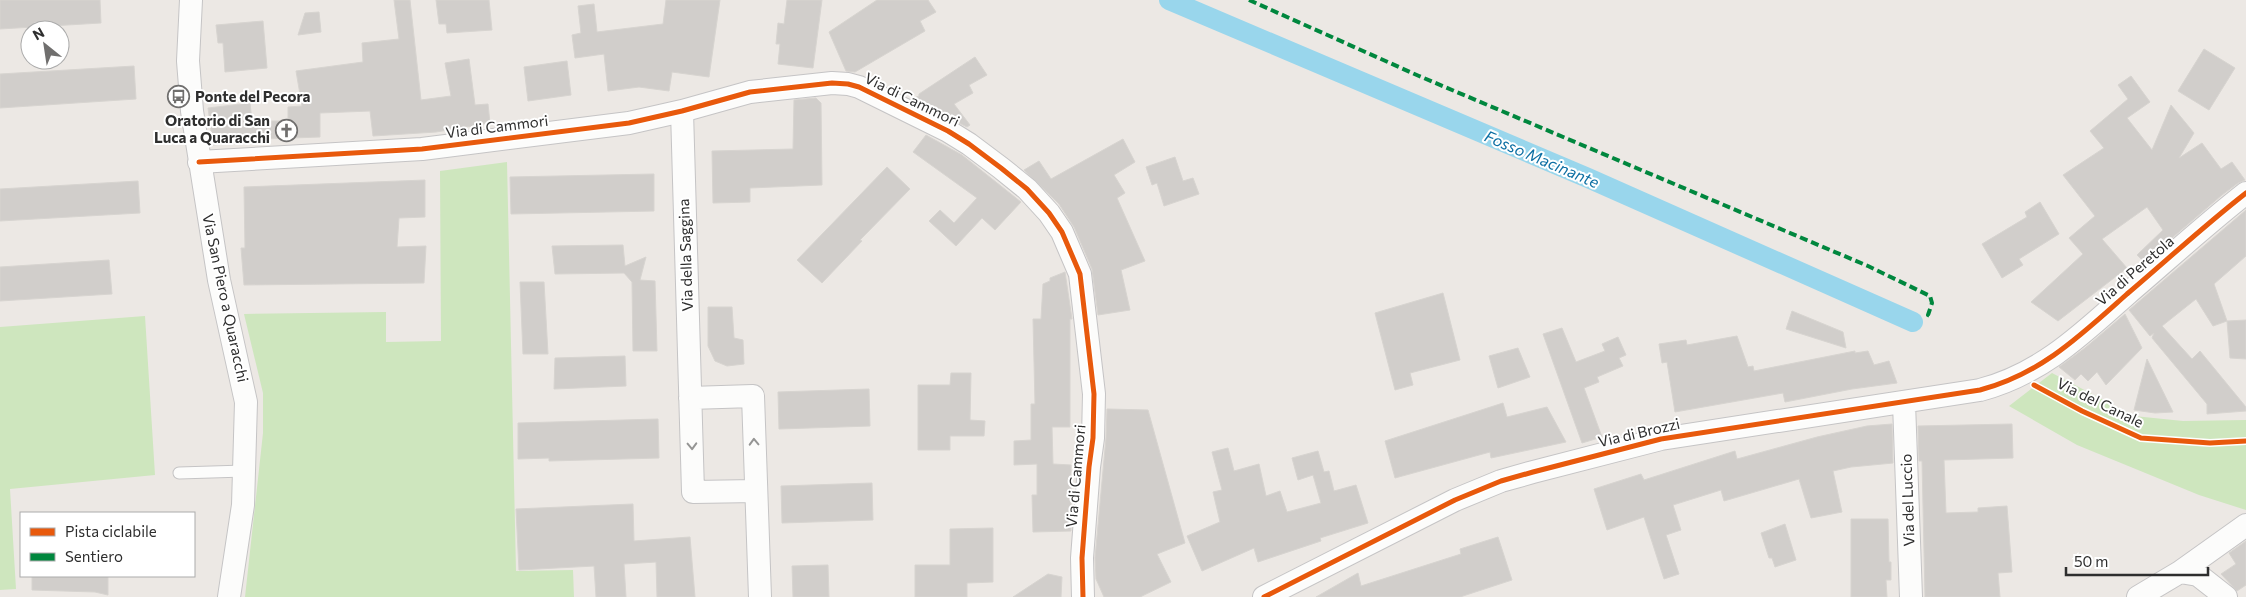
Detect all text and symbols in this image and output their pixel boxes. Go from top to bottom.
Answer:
north arrow [20,20,70,70]
text: N [29,23,47,43]
street label: Via di Cammori [862,68,963,130]
bus stop icon: Ponte del Pecora [167,85,191,109]
place label: Ponte del Pecora [195,87,311,105]
place label: Oratorio di San Luca a Quaracchi [154,111,270,146]
street label: Via di Cammori [444,111,549,141]
church icon: Oratorio di San Luca a Quaracchi [274,118,298,142]
water label: Fosso Macinante [1482,126,1603,191]
street label: Via della Saggina [674,198,696,312]
street label: Via San Piero a Quaracchi [199,212,253,384]
street label: Via di Peretola [2092,231,2177,309]
street label: Via del Canale [2054,373,2147,431]
street label: Via di Brozzi [1596,414,1681,450]
street label: Via di Cammori [1062,424,1088,528]
one-way arrow [749,438,760,446]
one-way arrow [687,443,697,451]
street label: Via del Luccio [1896,453,1918,547]
legend [20,512,195,577]
text: Pista ciclabile [65,522,157,540]
scale bar [2066,544,2208,576]
text: Sentiero [65,547,123,565]
text: 50 m [2074,552,2108,570]

